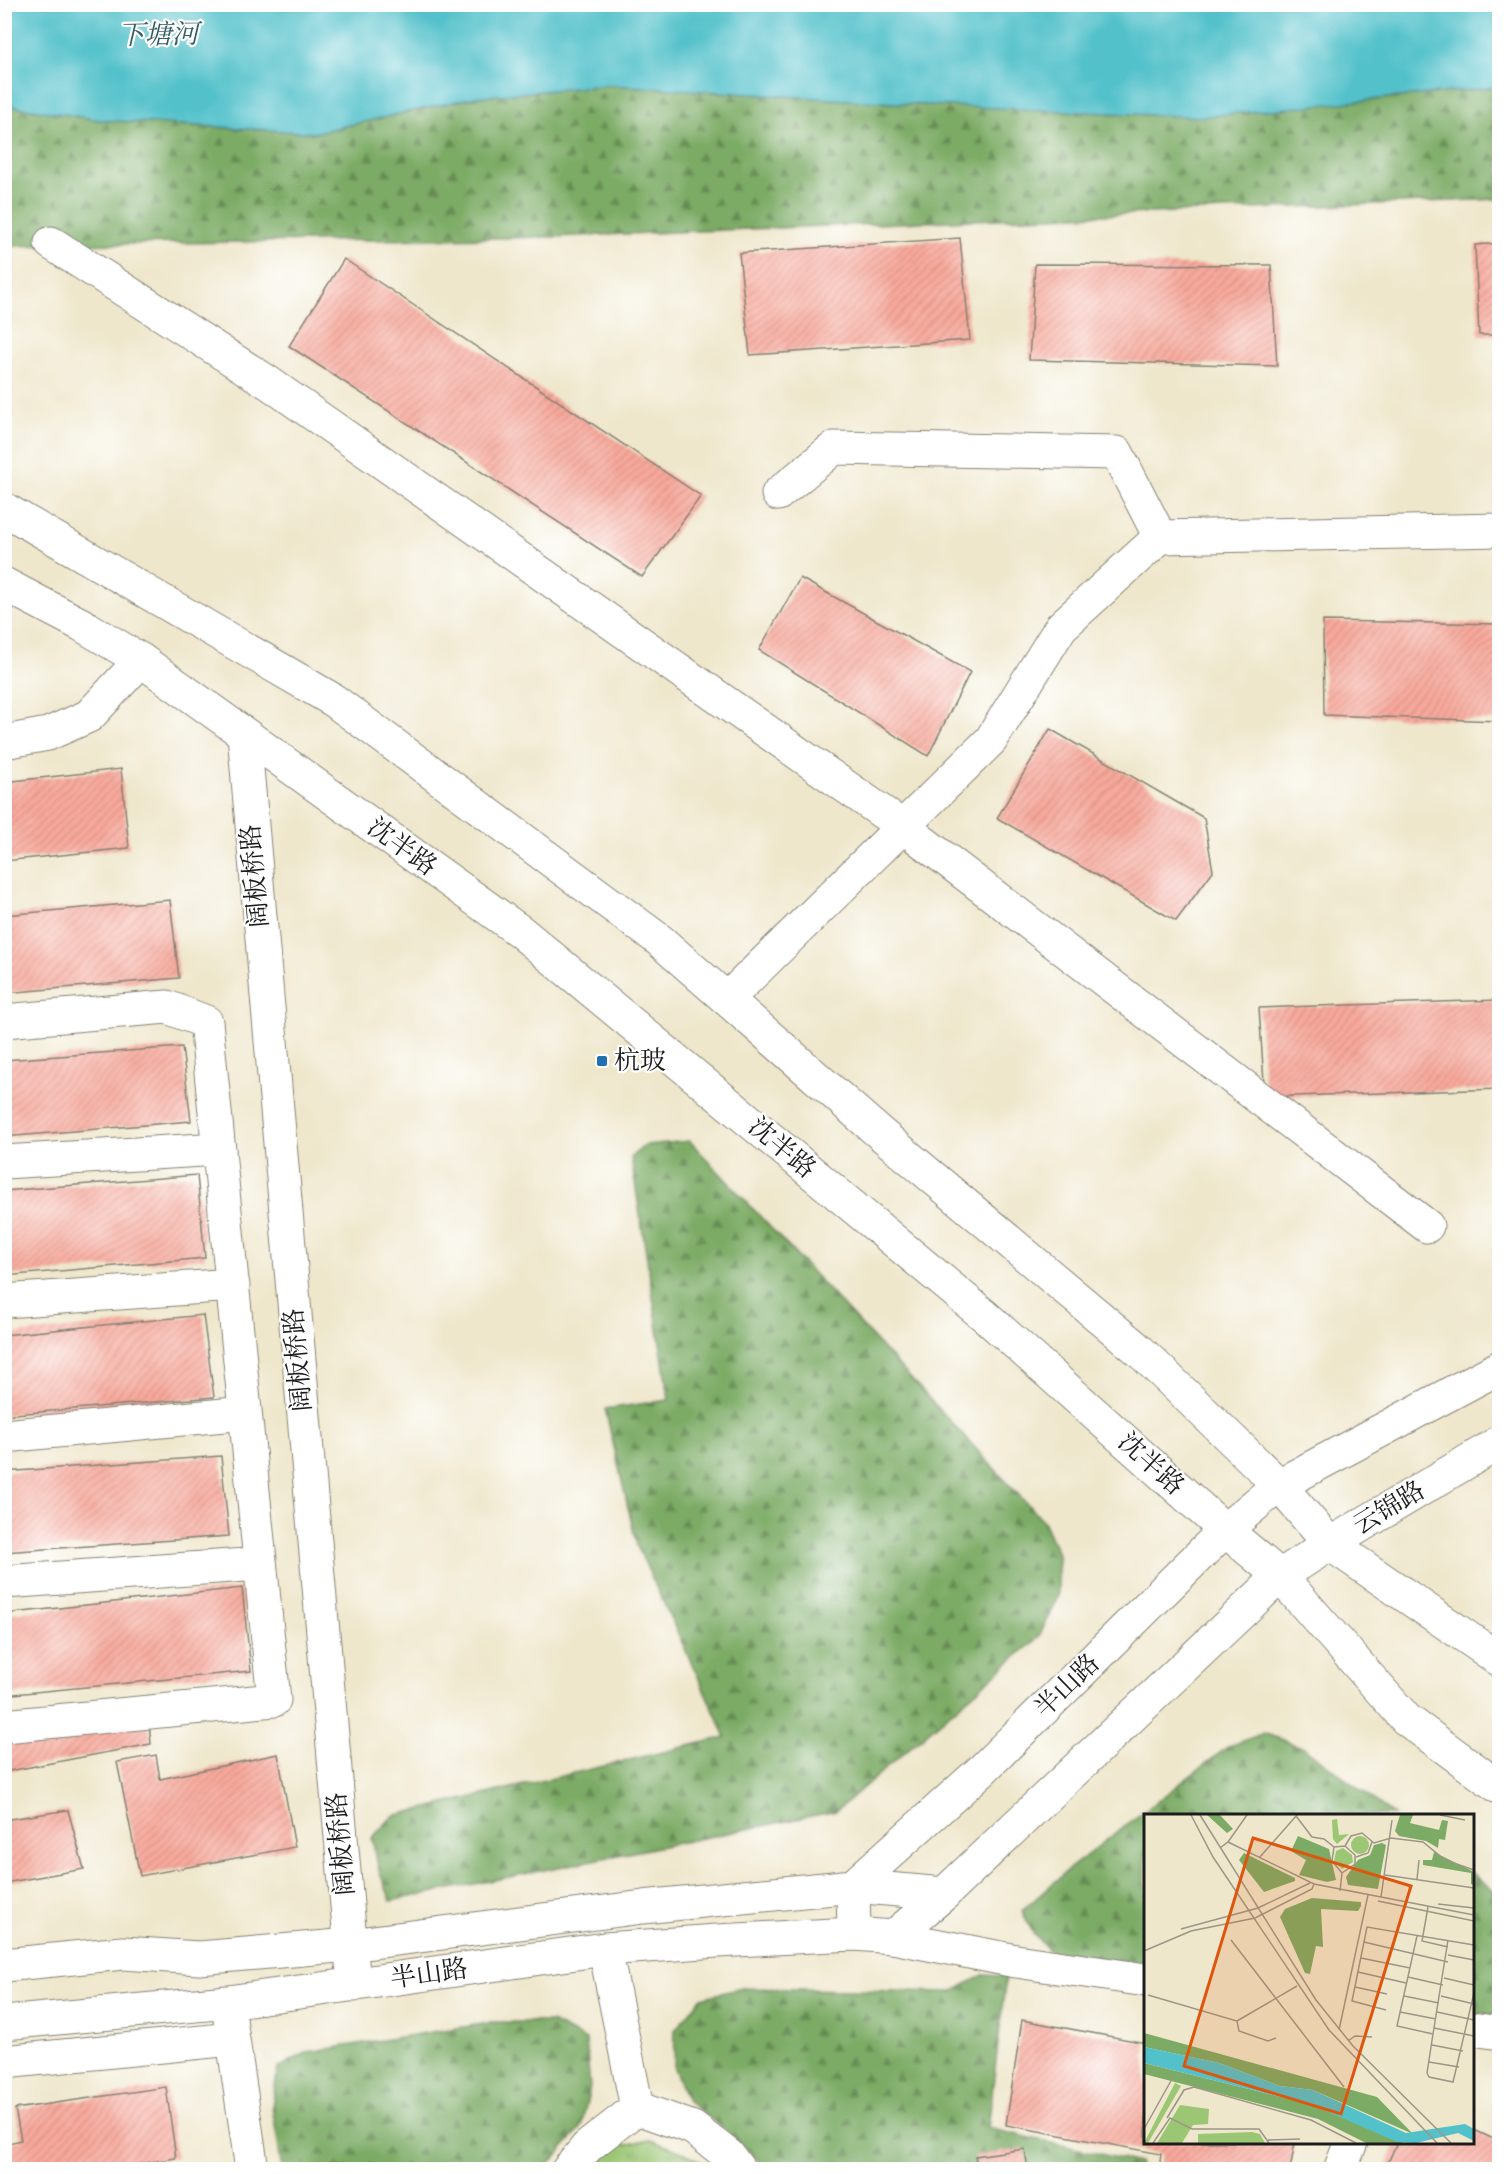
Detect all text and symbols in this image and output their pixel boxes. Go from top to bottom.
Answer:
water label: 下塘河 [117,18,204,52]
street label: 沈半路 [361,811,443,883]
street label: 阔板桥路 [235,823,275,929]
place label: 杭玻 [614,1045,666,1077]
marker: 杭玻 [595,1054,609,1068]
street label: 沈半路 [742,1111,822,1185]
street label: 阔板桥路 [278,1307,318,1413]
street label: 沈半路 [1111,1426,1191,1502]
street label: 云锦路 [1347,1474,1431,1542]
street label: 半山路 [1028,1647,1106,1725]
street label: 阔板桥路 [321,1791,361,1897]
inset map [1144,1814,1474,2144]
street label: 半山路 [388,1953,470,1995]

